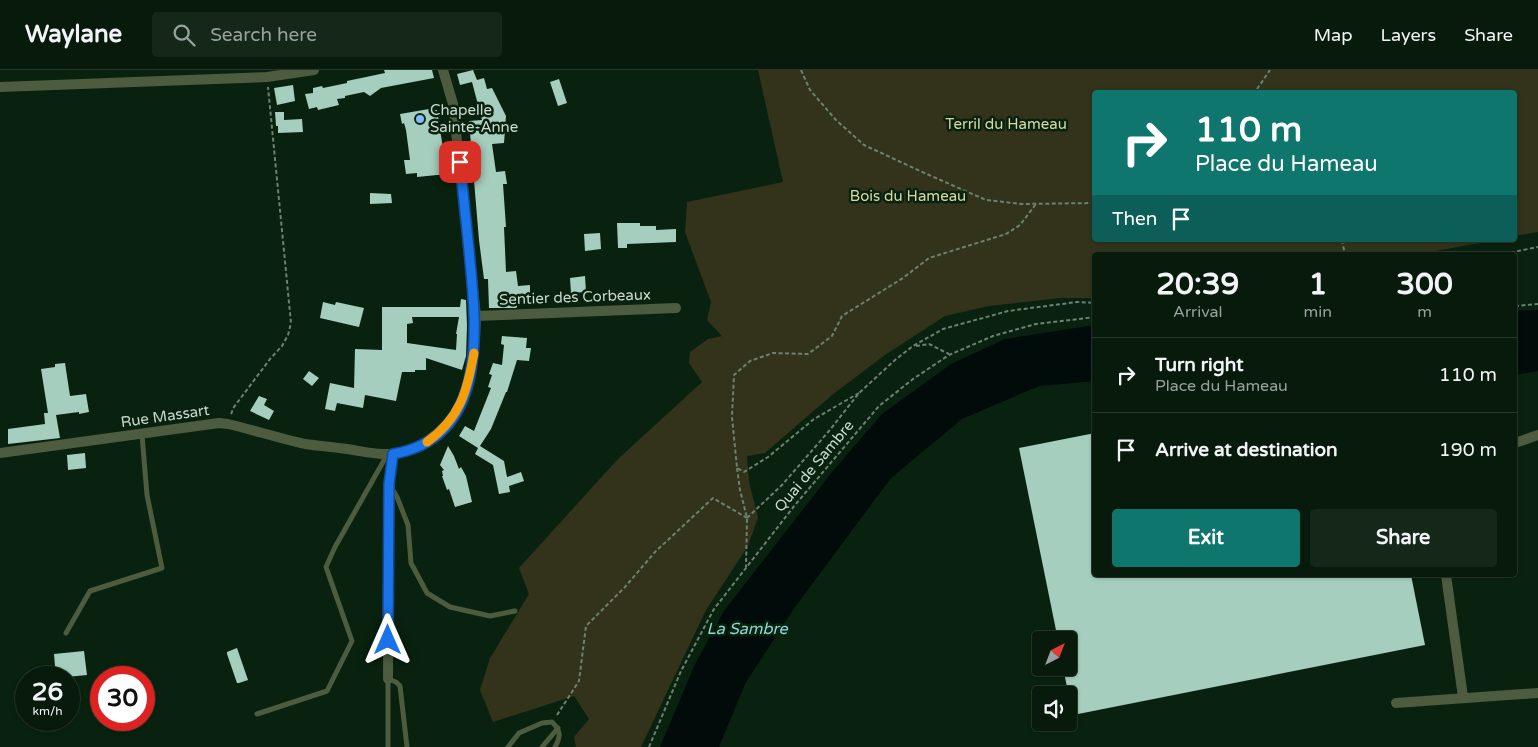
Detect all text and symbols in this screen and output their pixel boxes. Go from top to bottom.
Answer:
search box [152,12,502,57]
text: Waylane [25,20,122,49]
icon: search [170,21,198,49]
text: Search here [210,24,317,46]
text: Map [1314,24,1353,46]
text: Layers [1381,24,1436,46]
text: Share [1464,24,1513,46]
place label: Chapelle Sainte-Anne [430,101,518,136]
text: 110 m [1195,109,1302,151]
icon: right [1112,110,1177,175]
marker: Chapelle Sainte-Anne [414,113,426,125]
park label: Terril du Hameau [945,115,1067,133]
pin [439,141,481,183]
icon: arrive [446,148,474,176]
text: Place du Hameau [1195,151,1378,177]
park label: Bois du Hameau [850,187,966,205]
icon: arrive [1167,205,1195,233]
text: Then [1112,208,1157,230]
text: 20:39 [1156,266,1239,303]
text: 1 [1308,266,1327,303]
text: 300 [1396,266,1453,303]
street label: Sentier des Corbeaux [499,285,651,309]
text: Arrival [1173,302,1223,322]
text: min [1304,302,1332,322]
text: m [1417,302,1432,322]
text: Turn right [1155,354,1243,376]
icon: right [1112,361,1140,389]
text: 110 m [1439,364,1497,386]
text: Place du Hameau [1155,376,1288,396]
street label: Rue Massart [119,401,211,431]
street label: Quai de Sambre [770,417,858,515]
icon: arrive [1112,436,1140,464]
text: Arrive at destination [1155,439,1338,461]
text: 190 m [1439,439,1497,461]
button: Exit [1112,509,1300,567]
button: Share [1310,509,1497,567]
position arrow [361,613,413,665]
water label: La Sambre [707,619,788,639]
north arrow [1032,631,1078,676]
map controls [1032,631,1077,731]
speed limit sign: 30 [90,666,155,731]
text: 26 [32,677,63,707]
button: sound [1032,686,1077,731]
text: km/h [32,704,63,718]

